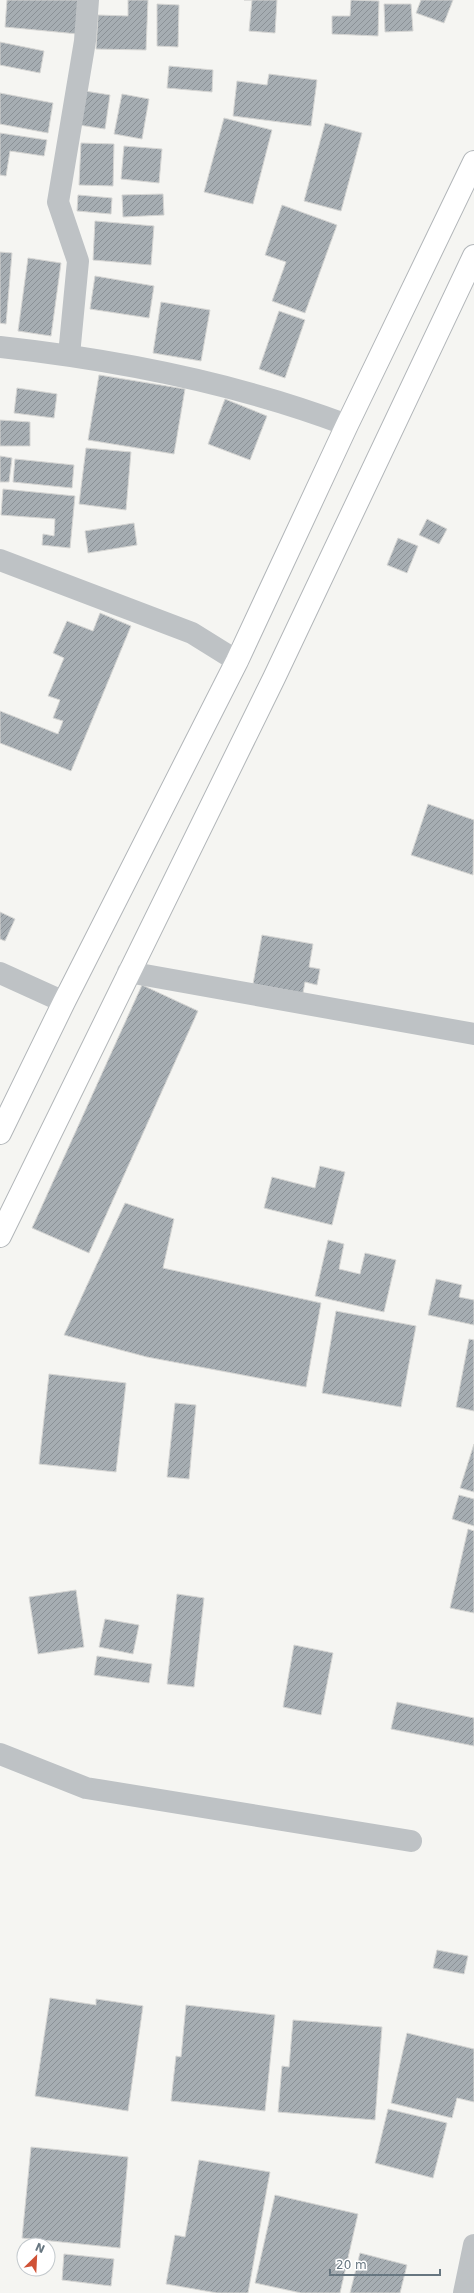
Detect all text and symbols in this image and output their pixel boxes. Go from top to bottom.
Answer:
north arrow [16,2237,56,2277]
text: N [33,2241,47,2256]
scale bar [330,2251,440,2277]
text: 20 m [336,2258,367,2272]

